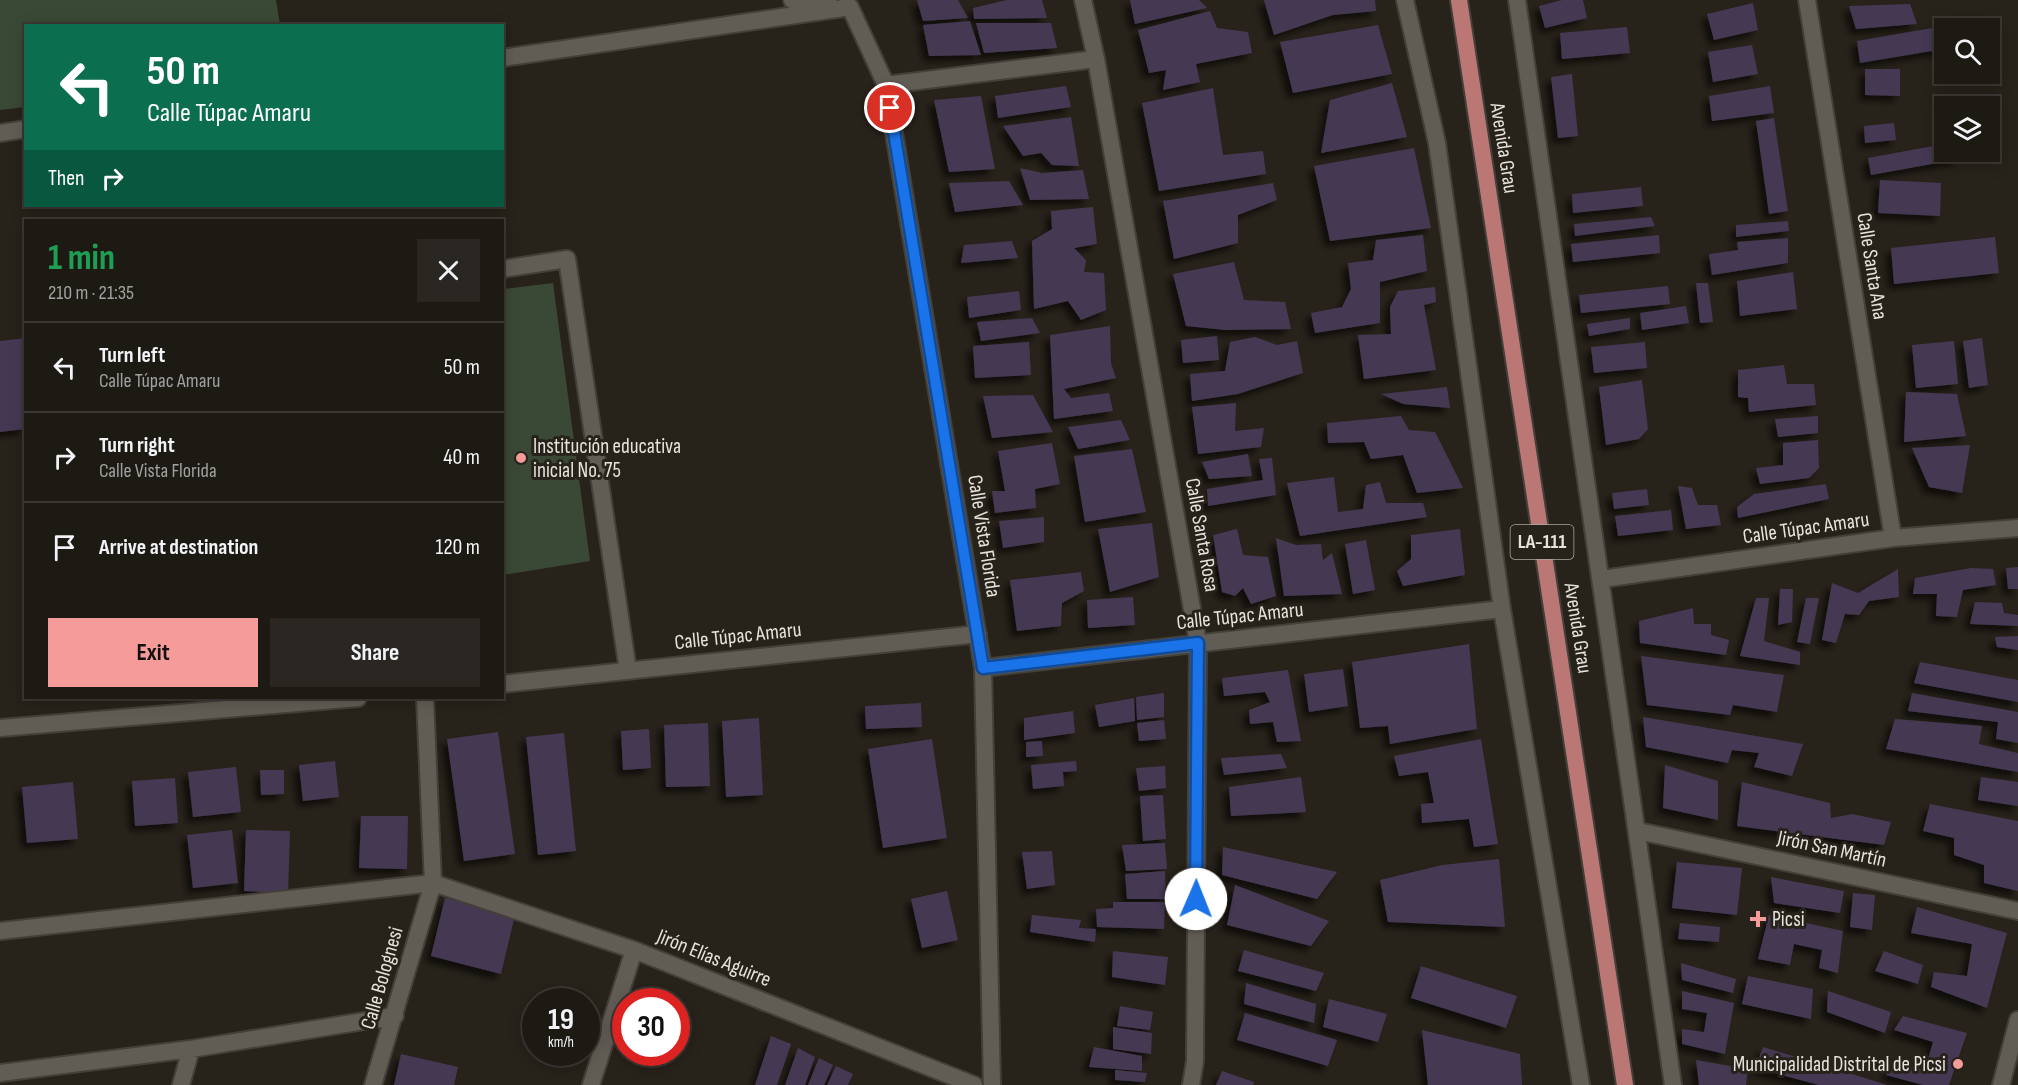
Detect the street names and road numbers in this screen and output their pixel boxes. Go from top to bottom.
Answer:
street label: Avenida Grau [1484,100,1523,195]
street label: Calle Santa Ana [1851,211,1893,321]
street label: Calle Vista Florida [962,473,1006,599]
street label: Calle Santa Rosa [1180,476,1224,594]
street label: Calle Túpac Amaru [1741,507,1871,549]
road number: LA-111 [1510,525,1574,559]
street label: Avenida Grau [1558,580,1597,675]
street label: Calle Túpac Amaru [1175,597,1305,635]
street label: Calle Túpac Amaru [673,617,803,655]
street label: Jirón San Martín [1774,825,1889,873]
street label: Jirón Elías Aguirre [652,923,775,992]
street label: Calle Bolognesi [355,924,409,1032]

